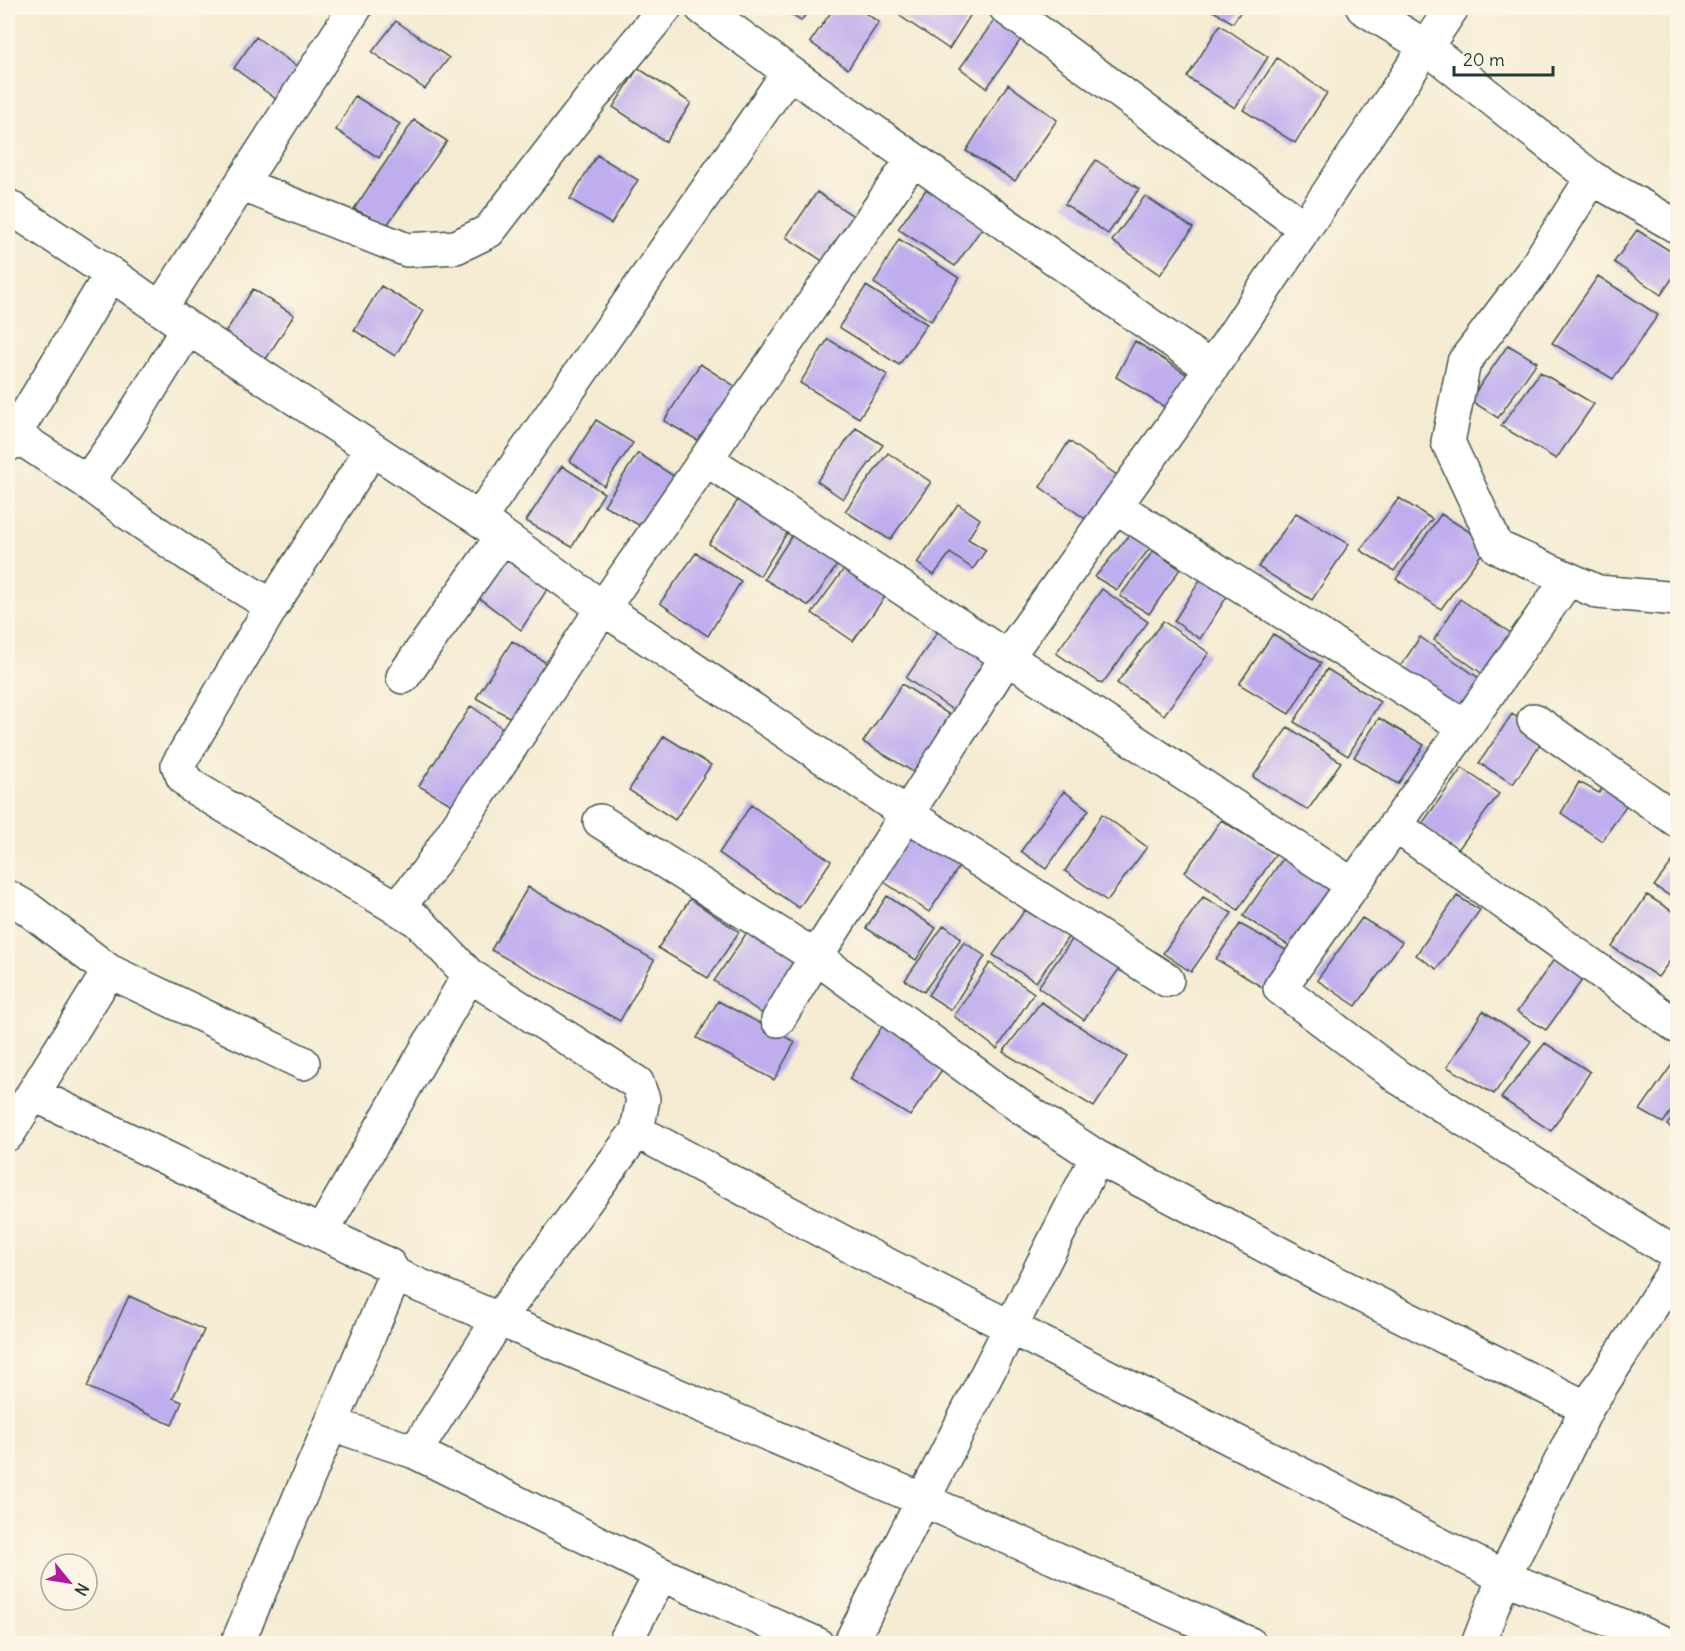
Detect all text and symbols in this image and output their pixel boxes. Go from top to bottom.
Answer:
scale bar [1454,39,1553,77]
text: 20 m [1463,48,1505,71]
north arrow [39,1552,99,1612]
text: N [71,1580,93,1599]

